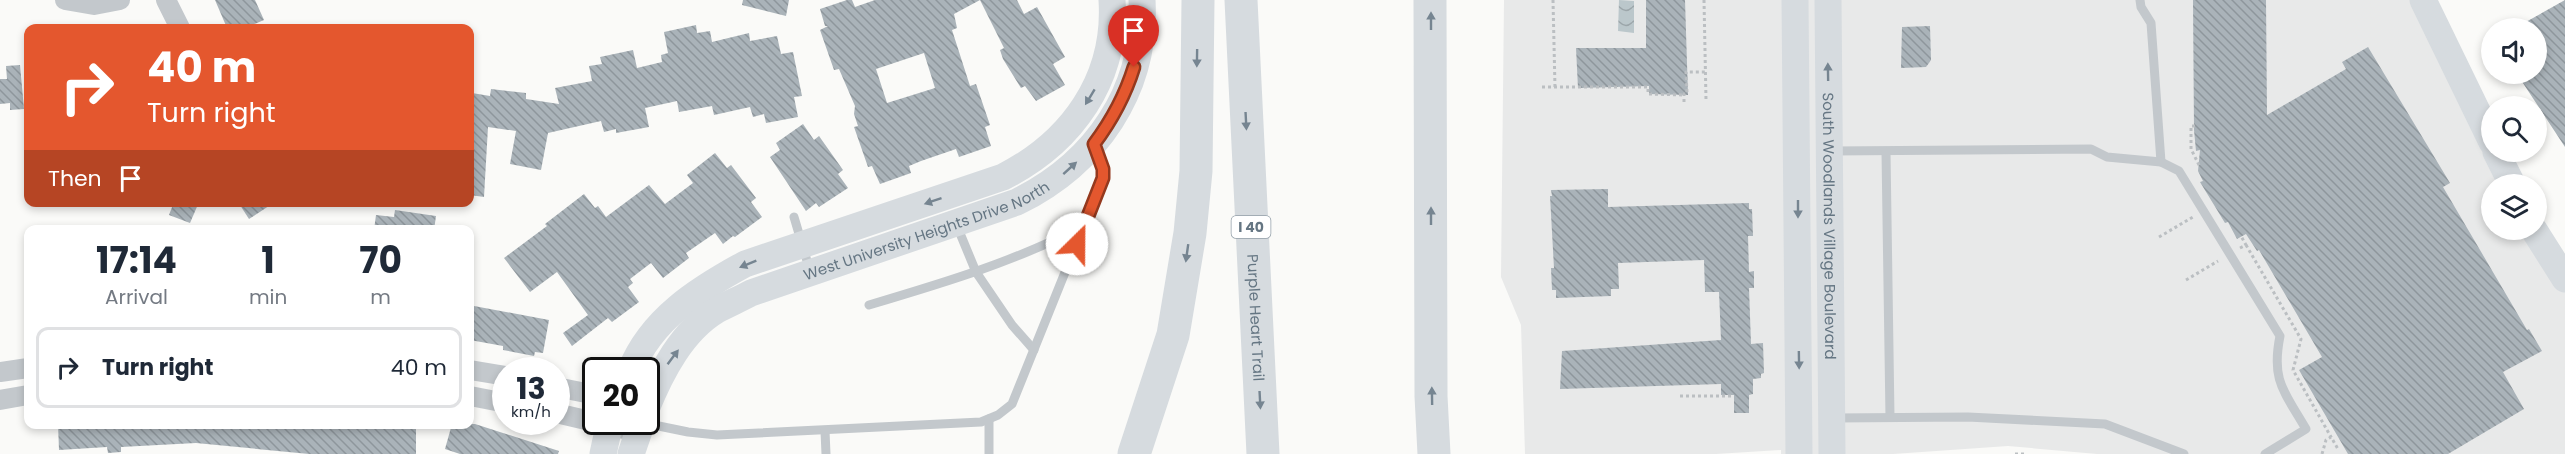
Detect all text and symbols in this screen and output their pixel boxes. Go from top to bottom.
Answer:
pin [1108,5,1159,67]
one-way arrow [1426,11,1435,30]
icon: arrive [1117,14,1150,47]
map controls [2481,18,2547,240]
button: sound [2481,18,2547,84]
text: 40 m [147,38,256,97]
icon: right [48,48,126,126]
one-way arrow [1192,49,1202,68]
one-way arrow [1823,62,1833,81]
one-way arrow [1086,88,1096,105]
street label: South Woodlands Village Boulevard [1818,92,1842,360]
text: Turn right [147,94,276,131]
button: search [2481,96,2547,162]
one-way arrow [1242,112,1251,131]
one-way arrow [1062,161,1076,175]
icon: arrive [114,162,147,195]
text: Then [48,163,102,194]
button: layers [2481,174,2547,240]
street label: West University Heights Drive North [800,176,1053,285]
one-way arrow [924,196,942,206]
one-way arrow [1793,199,1802,218]
one-way arrow [1426,206,1436,225]
position arrow [1045,212,1109,276]
road number: I 40 [1232,216,1270,238]
text: 17:14 [96,235,177,286]
text: 1 [261,235,275,286]
text: 70 [359,235,402,286]
one-way arrow [1183,244,1192,263]
street label: Purple Heart Trail [1243,254,1270,382]
one-way arrow [739,259,757,269]
text: Arrival [105,283,168,311]
text: min [249,283,287,311]
text: m [370,283,391,311]
one-way arrow [666,349,678,364]
one-way arrow [1794,350,1804,369]
icon: right [51,351,84,384]
text: Turn right [102,352,213,383]
text: 40 m [391,352,447,383]
speed limit sign: 20 [582,357,660,435]
text: 13 [516,367,546,410]
one-way arrow [1427,386,1436,405]
one-way arrow [1256,391,1265,410]
text: km/h [511,401,551,422]

